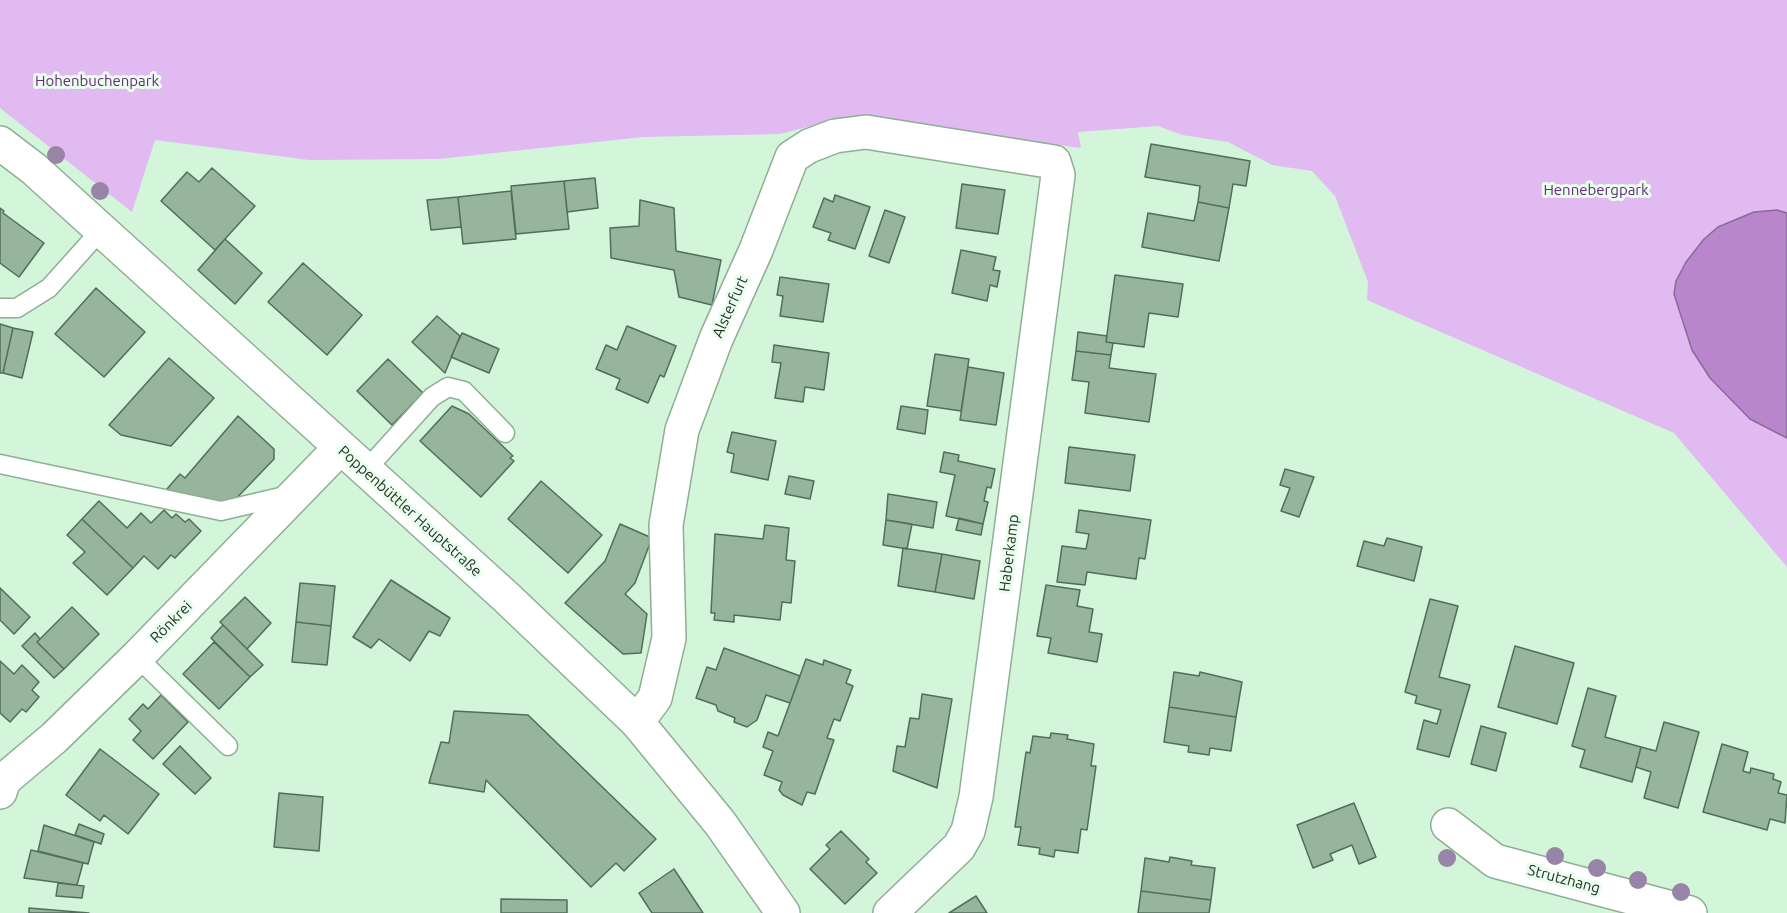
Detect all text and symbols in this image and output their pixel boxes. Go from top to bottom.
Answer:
park label: Hohenbuchenpark [35,72,159,90]
park label: Hennebergpark [1543,181,1649,199]
street label: Alsterfurt [708,273,752,341]
street label: Poppenbüttler Hauptstraße [335,442,485,580]
street label: Haberkamp [995,513,1023,593]
street label: Rönkrei [146,597,196,647]
street label: Strutzhang [1526,861,1602,897]

